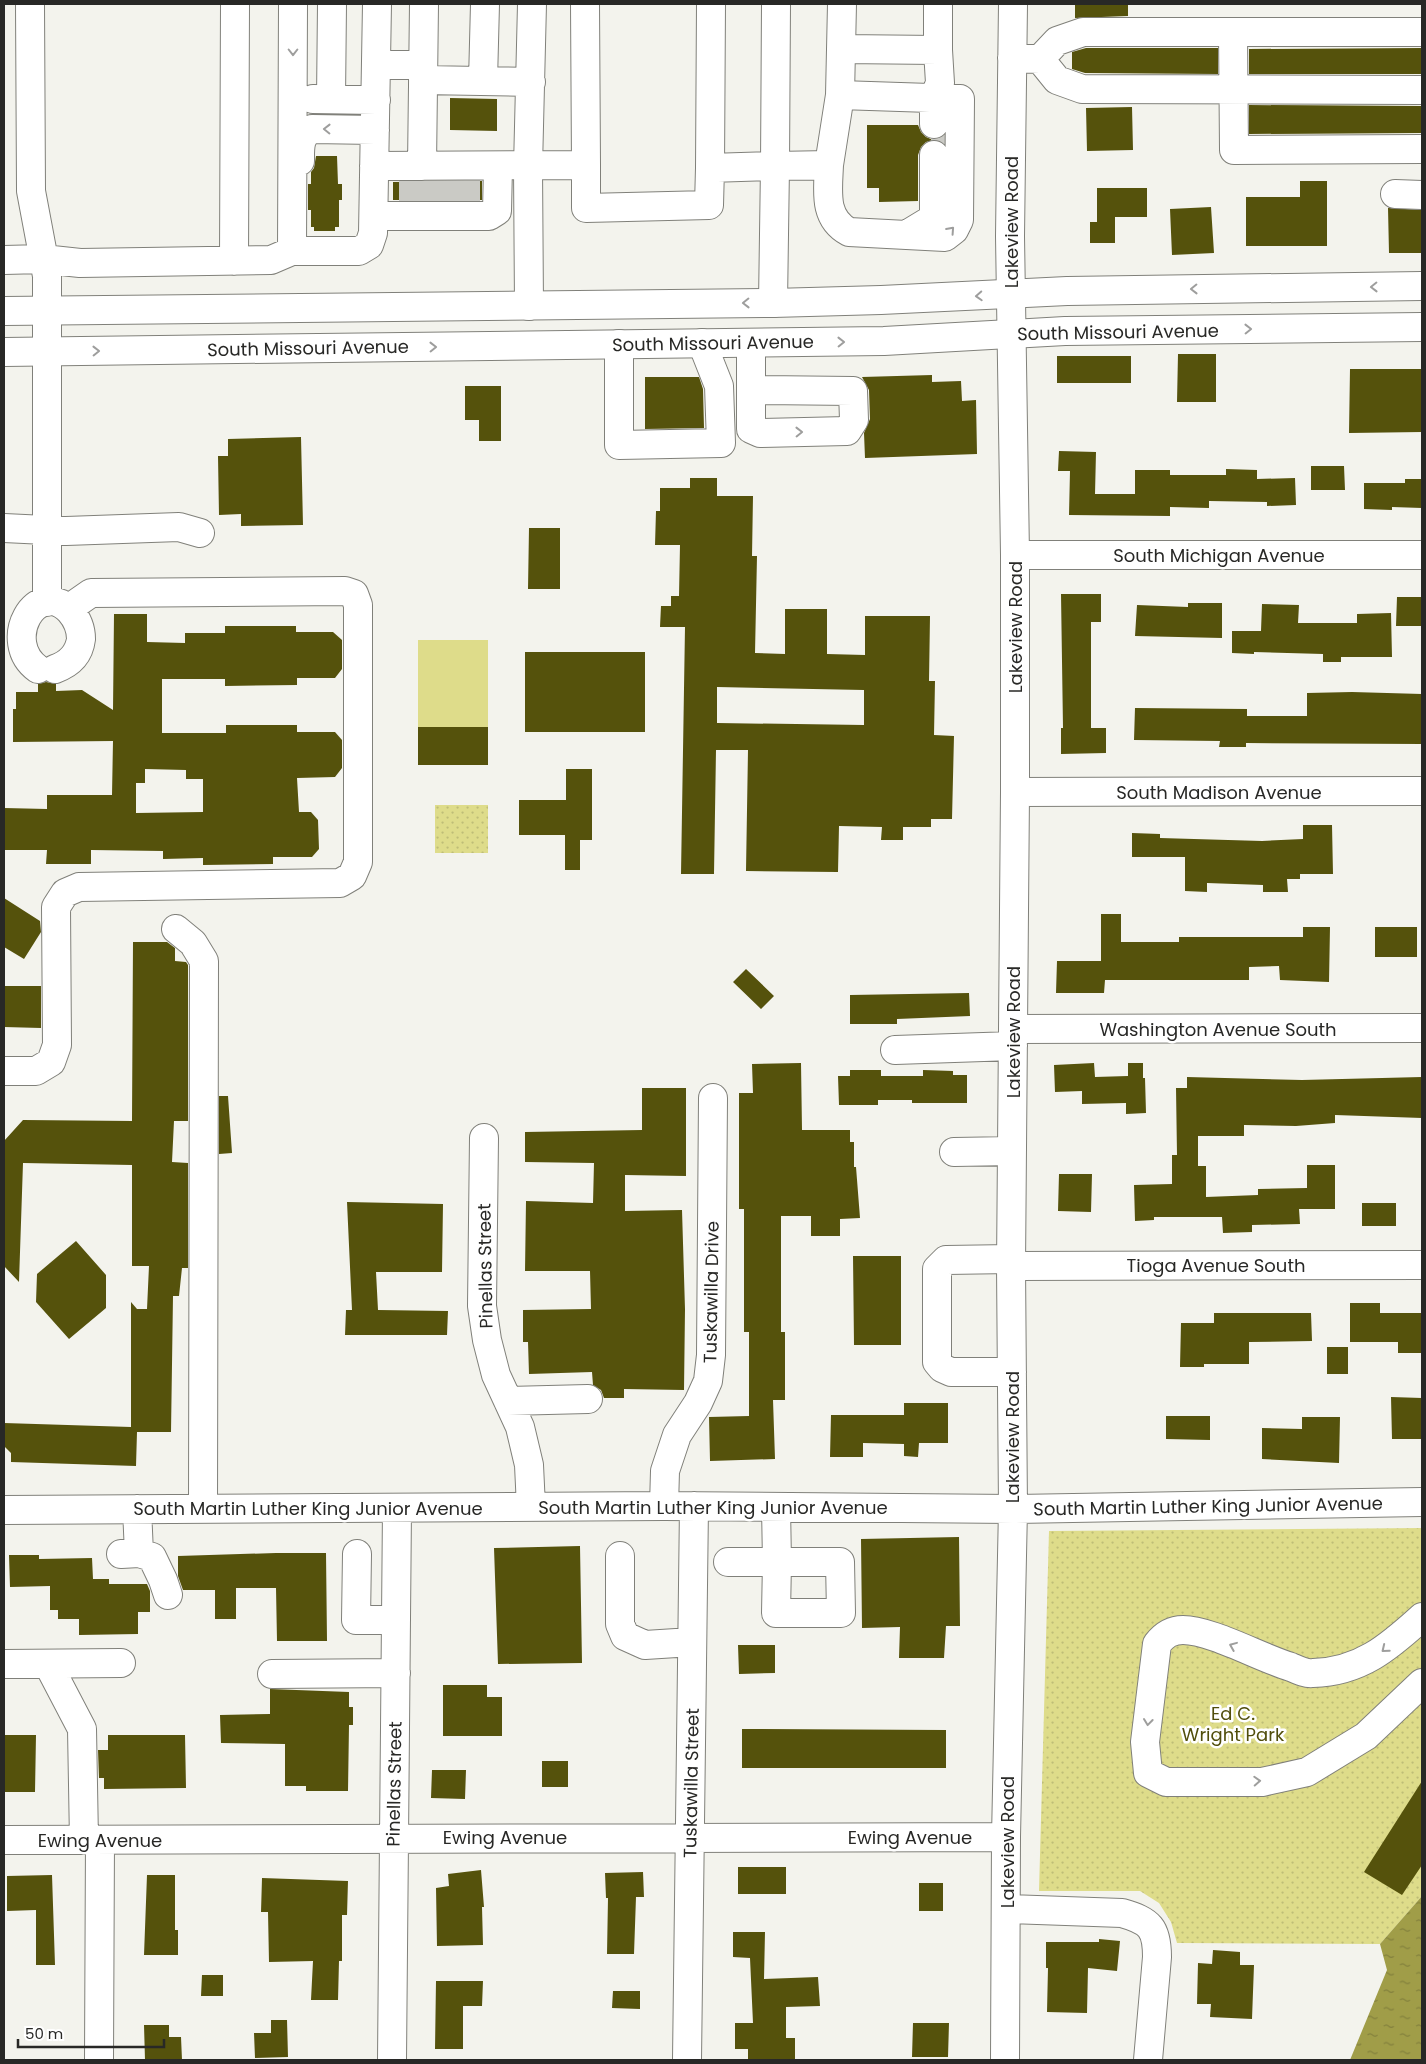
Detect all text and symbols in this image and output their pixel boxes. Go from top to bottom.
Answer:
one-way arrow [288,49,298,57]
one-way arrow [322,124,330,134]
street label: Lakeview Road [999,156,1024,288]
one-way arrow [946,226,955,235]
one-way arrow [1369,282,1377,292]
one-way arrow [1189,284,1197,294]
one-way arrow [974,290,982,301]
one-way arrow [742,298,750,308]
street label: South Missouri Avenue [1017,318,1219,346]
one-way arrow [1244,324,1252,334]
street label: South Missouri Avenue [612,329,814,357]
street label: South Missouri Avenue [207,334,409,362]
one-way arrow [837,336,845,347]
one-way arrow [430,342,438,352]
one-way arrow [92,346,100,356]
one-way arrow [795,427,803,437]
street label: South Michigan Avenue [1113,543,1325,568]
street label: Lakeview Road [1003,561,1028,693]
street label: South Madison Avenue [1116,780,1322,805]
street label: Lakeview Road [1001,966,1026,1098]
street label: Washington Avenue South [1099,1017,1337,1042]
street label: Pinellas Street [471,1203,499,1329]
street label: Tuskawilla Drive [697,1221,725,1363]
street label: Tioga Avenue South [1127,1253,1305,1278]
street label: Lakeview Road [1000,1371,1025,1503]
street label: South Martin Luther King Junior Avenue [1033,1490,1383,1522]
street label: South Martin Luther King Junior Avenue [538,1495,888,1520]
street label: South Martin Luther King Junior Avenue [133,1496,483,1521]
one-way arrow [1229,1641,1238,1652]
one-way arrow [1382,1643,1391,1651]
park label: Ed C. Wright Park [1182,1701,1285,1747]
street label: Tuskawilla Street [677,1708,705,1858]
one-way arrow [1143,1719,1154,1727]
street label: Pinellas Street [380,1721,408,1847]
street label: Lakeview Road [995,1776,1020,1908]
one-way arrow [1253,1776,1261,1787]
street label: Ewing Avenue [443,1825,567,1850]
street label: Ewing Avenue [848,1825,972,1850]
street label: Ewing Avenue [38,1828,162,1853]
scale bar [18,2016,164,2048]
text: 50 m [25,2023,63,2044]

